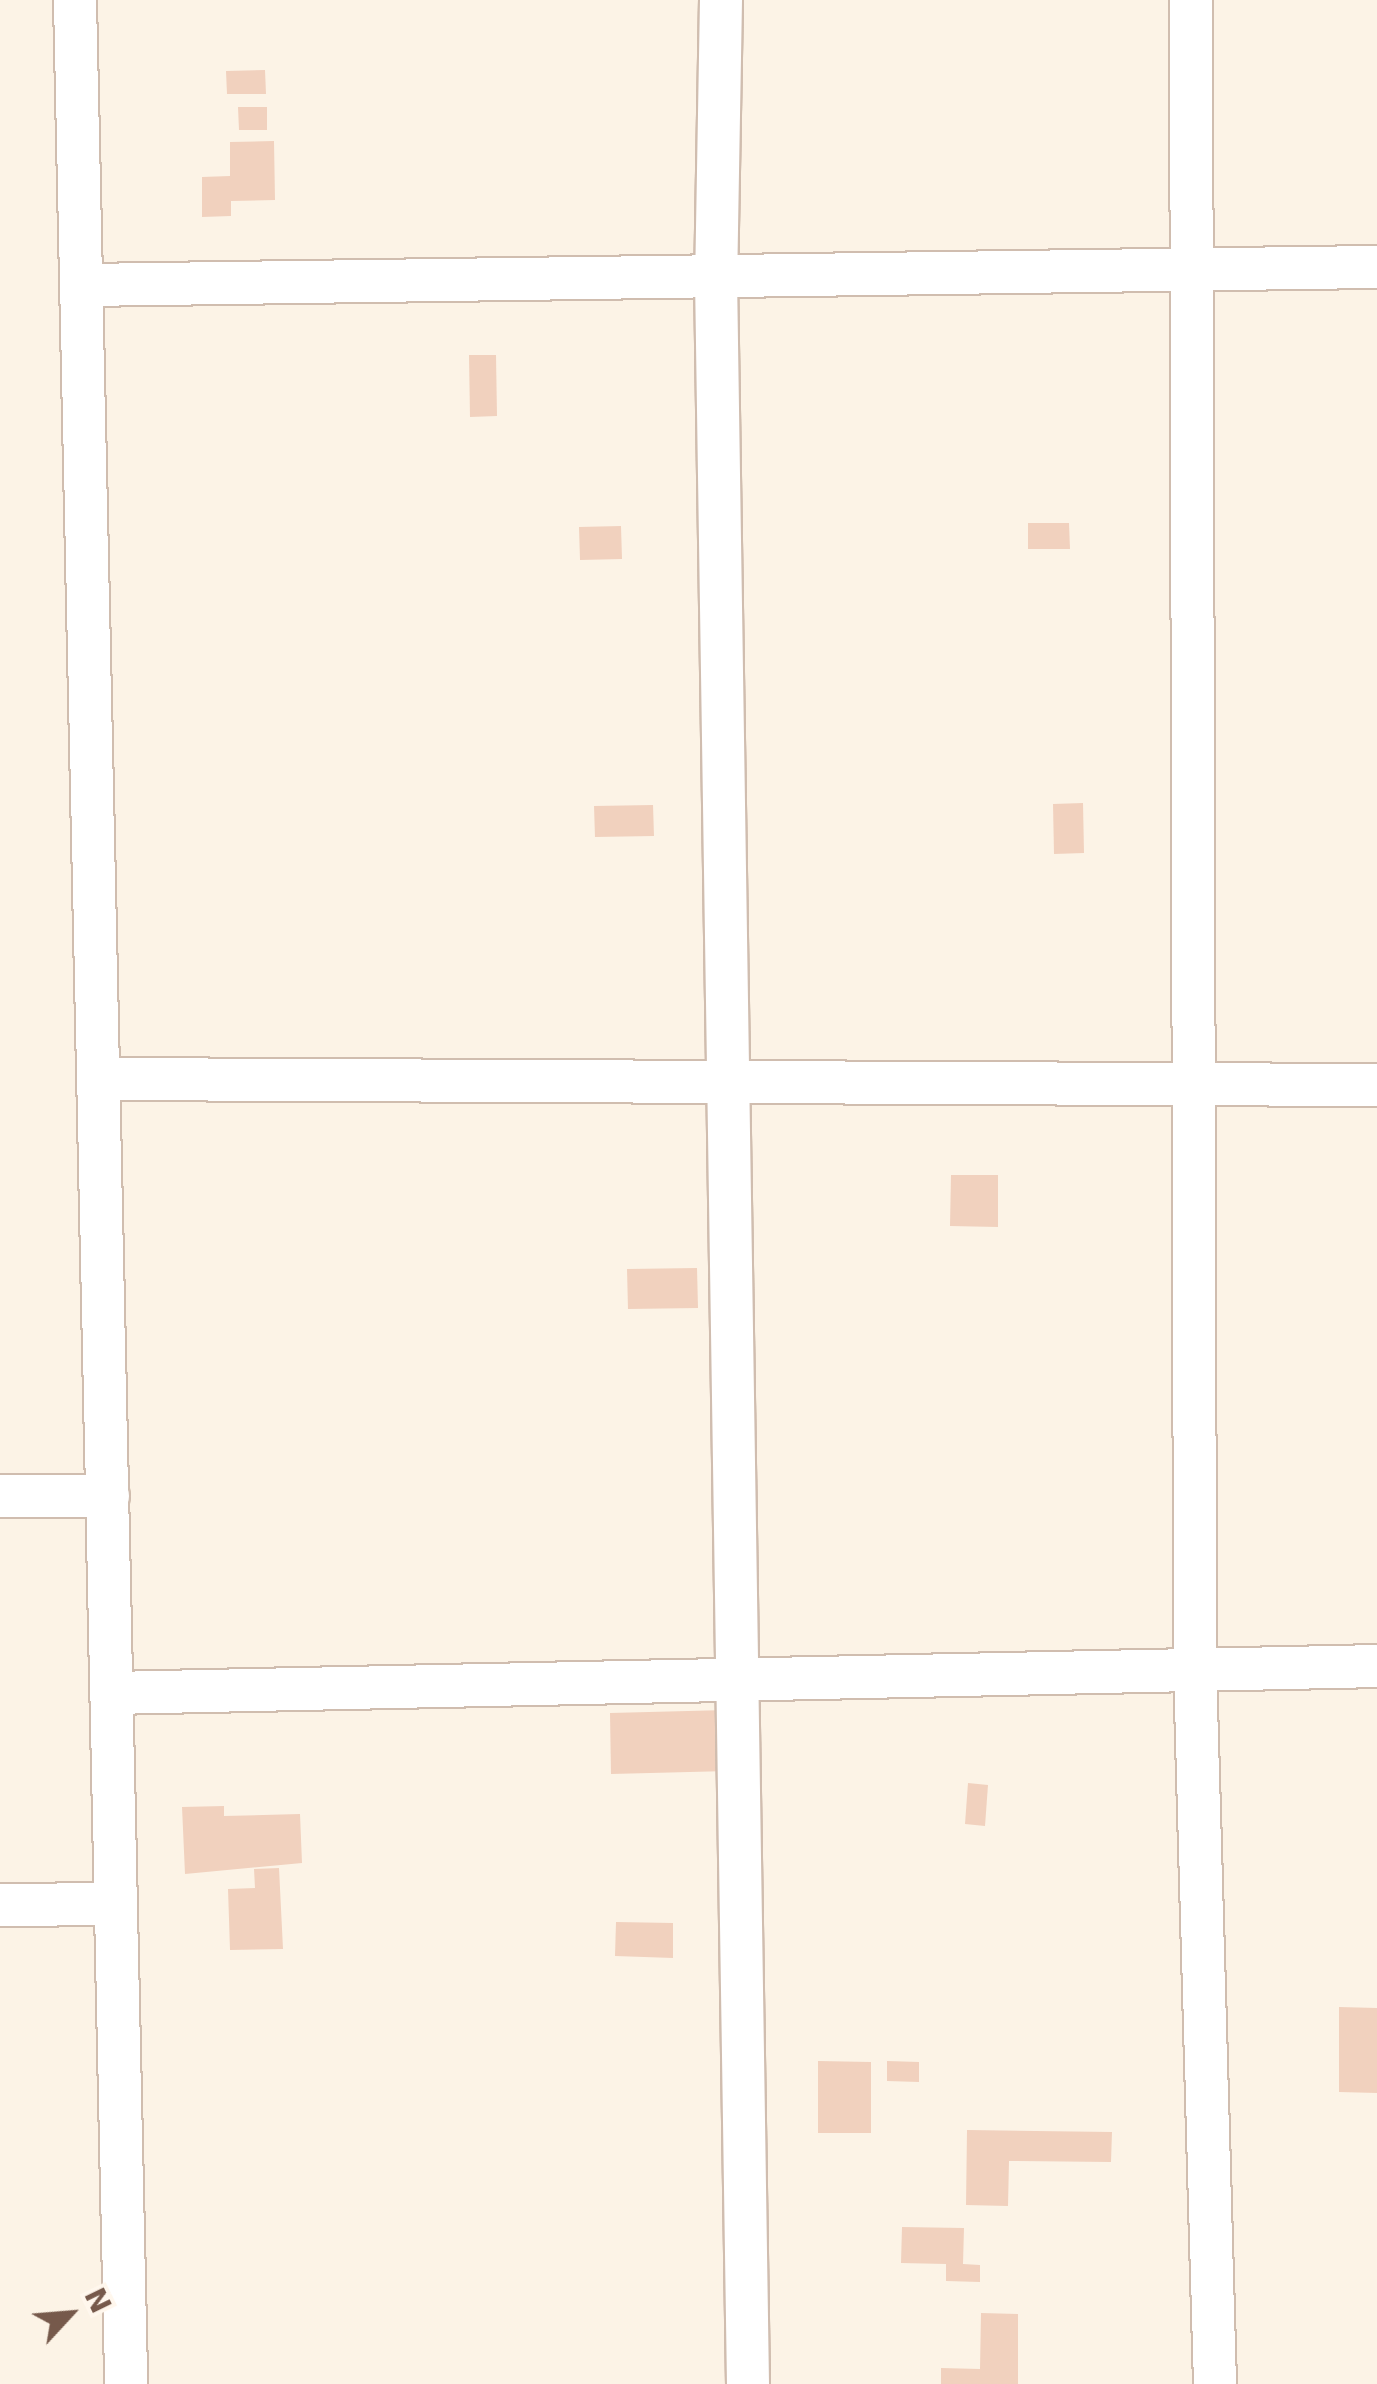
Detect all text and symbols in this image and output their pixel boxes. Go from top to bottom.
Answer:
north arrow [20,2264,120,2364]
text: N [77,2283,117,2318]

